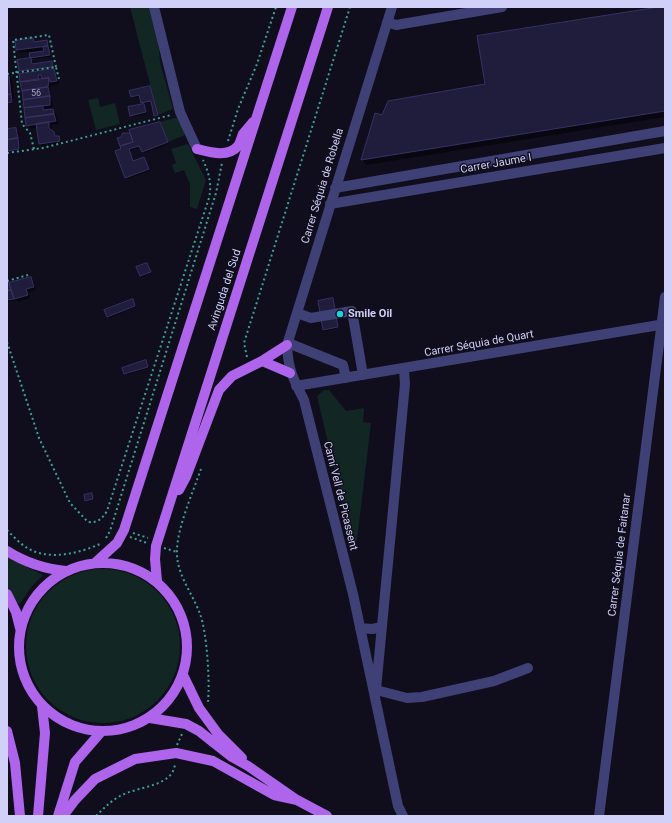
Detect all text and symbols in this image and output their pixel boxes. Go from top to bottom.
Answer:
house number: 56 [31,89,41,99]
street label: Carrer Séquia de Robella [299,127,347,245]
street label: Carrer Jaume I [459,151,533,177]
street label: Avinguda del Sud [206,248,244,332]
place label: Smile Oil [348,307,392,321]
marker: Smile Oil [335,309,345,319]
street label: Carrer Séquia de Quart [423,328,535,360]
street label: Camí Vell de Picassent [320,440,360,552]
street label: Carrer Séquia de Faitanar [606,493,634,617]

